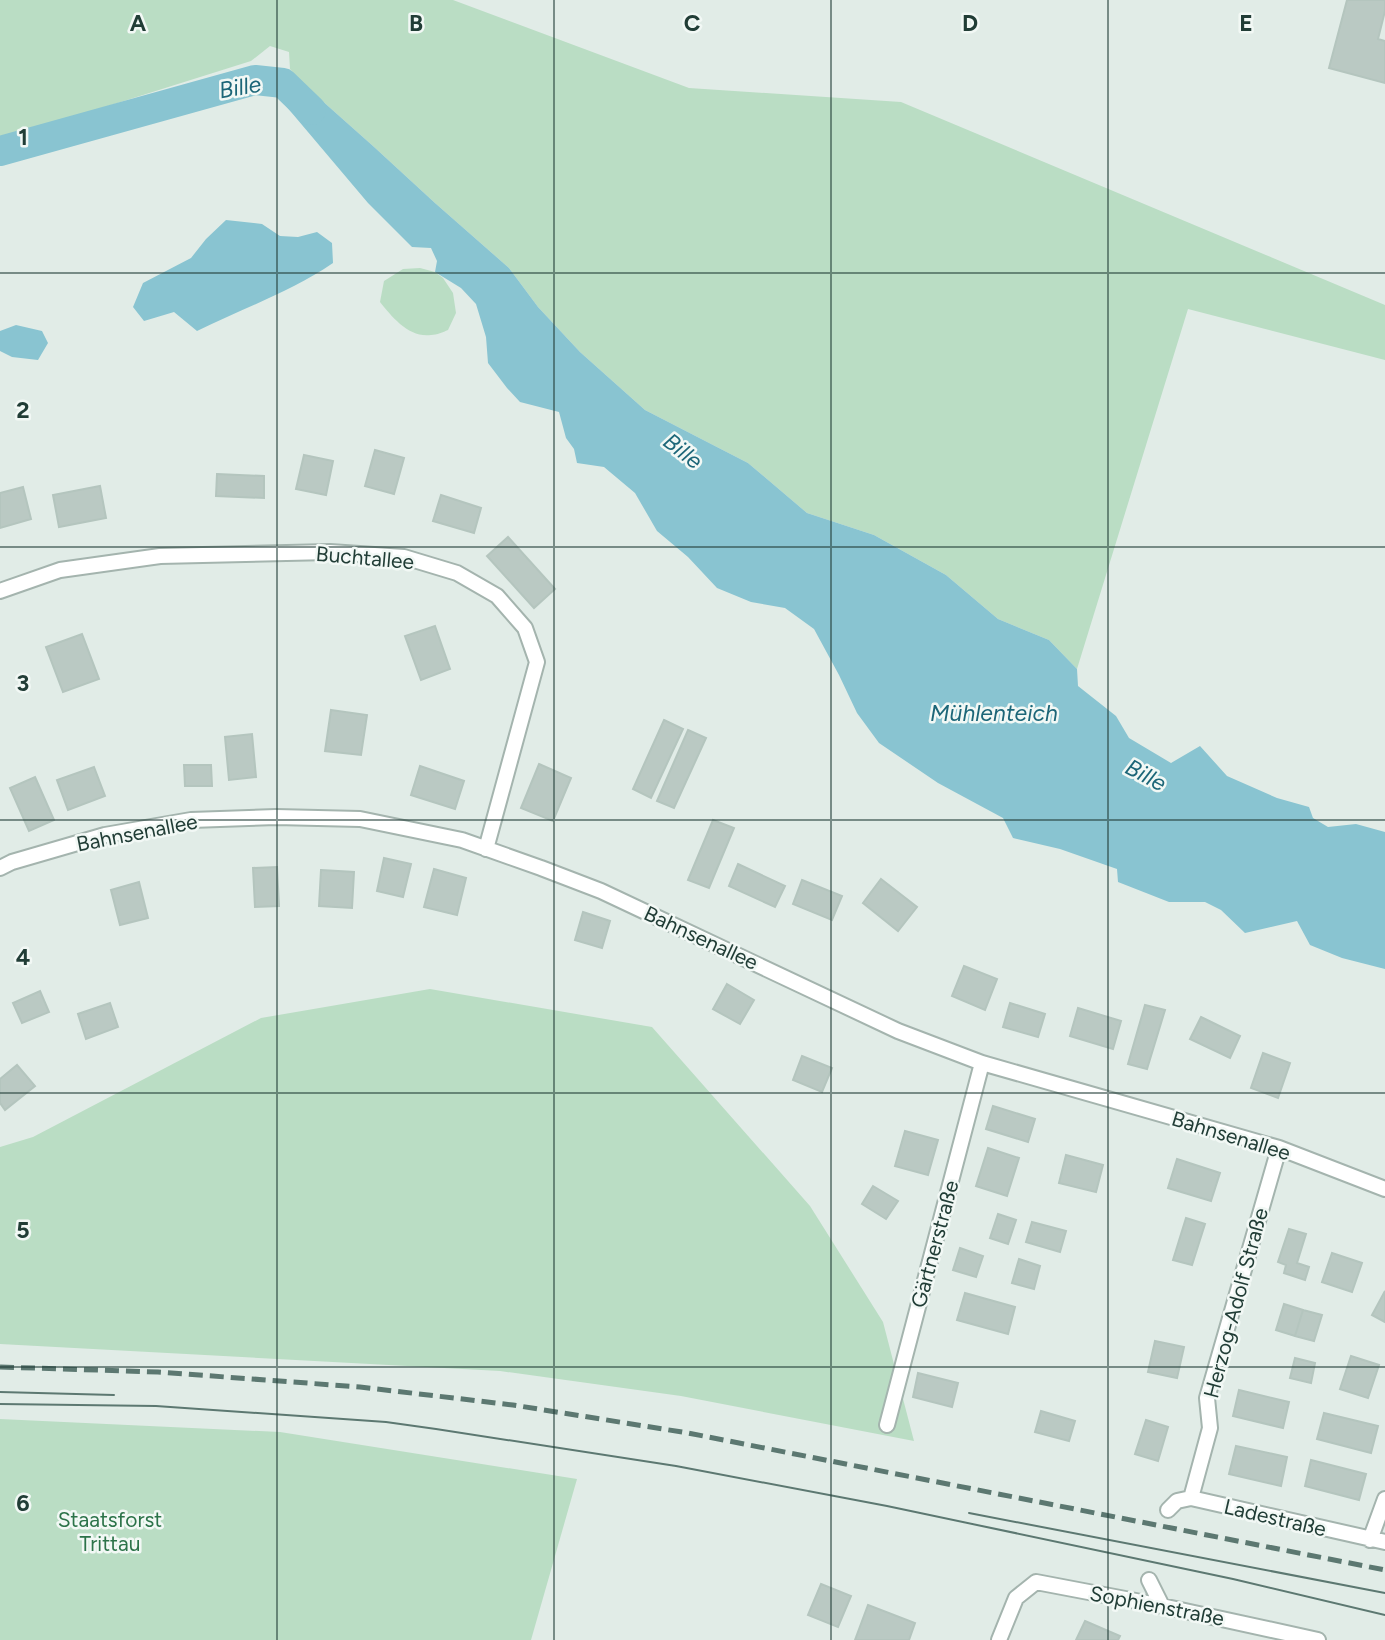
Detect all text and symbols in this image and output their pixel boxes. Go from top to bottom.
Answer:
text: A [130,9,147,37]
text: B [409,9,423,37]
text: C [684,9,701,37]
text: D [962,9,978,37]
text: E [1239,9,1253,37]
water label: Bille [217,69,264,104]
text: 1 [18,123,28,151]
text: 2 [16,396,30,424]
water label: Bille [658,427,709,475]
street label: Buchtallee [315,541,415,574]
text: 3 [17,669,29,697]
water label: Mühlenteich [930,699,1058,727]
water label: Bille [1121,753,1172,797]
street label: Bahnsenallee [74,809,200,856]
street label: Bahnsenallee [640,900,762,975]
text: 4 [16,943,30,971]
street label: Bahnsenallee [1169,1106,1294,1165]
street label: Gärtnerstraße [906,1177,964,1310]
street label: Herzog-Adolf Straße [1198,1205,1273,1401]
text: 5 [16,1216,30,1244]
text: 6 [16,1489,30,1517]
street label: Ladestraße [1222,1494,1329,1541]
park label: Staatsforst Trittau [58,1507,162,1556]
street label: Sophienstraße [1088,1580,1226,1631]

